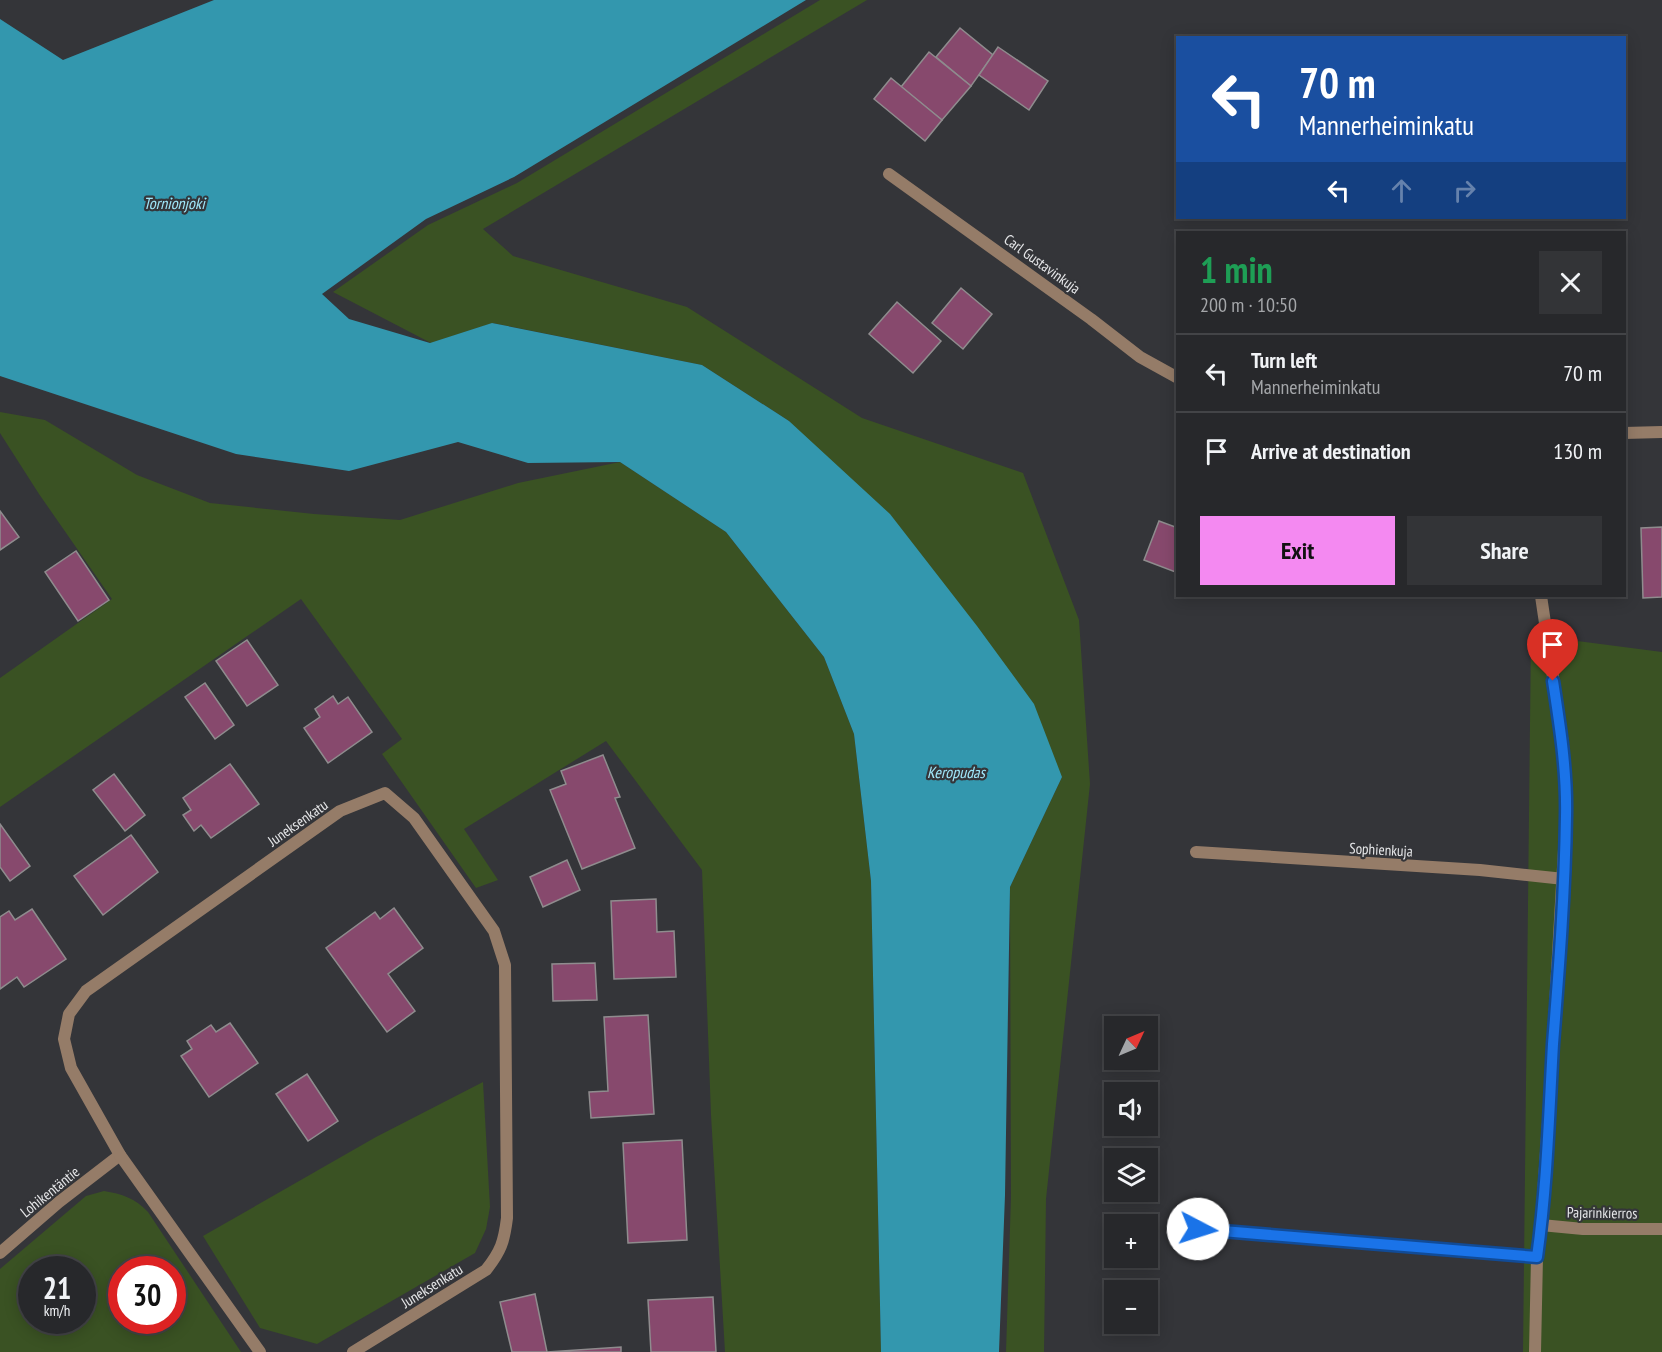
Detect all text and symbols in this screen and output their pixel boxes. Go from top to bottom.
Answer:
text: 70 m [1299,55,1376,110]
icon: left [1200,60,1278,138]
text: Mannerheiminkatu [1299,108,1474,142]
icon: left [1322,174,1355,207]
icon: ahead [1385,174,1418,207]
icon: right [1448,174,1481,207]
water label: Tornionjoki [143,193,207,213]
street label: Carl Gustavinkuja [1000,230,1084,298]
text: 1 min [1200,246,1273,293]
button: close [1539,251,1602,314]
text: 200 m · 10:50 [1200,292,1297,318]
text: Turn left [1251,346,1317,374]
icon: left [1200,357,1233,390]
text: 70 m [1563,359,1602,387]
text: Mannerheiminkatu [1251,374,1381,400]
icon: arrive [1200,435,1233,468]
text: Arrive at destination [1251,437,1411,465]
text: 130 m [1553,437,1602,465]
button: Exit [1200,516,1395,585]
button: Share [1407,516,1602,585]
pin [1527,619,1578,681]
icon: arrive [1536,628,1569,661]
water label: Keropudas [927,762,986,782]
street label: Juneksenkatu [263,795,331,851]
street label: Sophienkuja [1349,838,1413,861]
north arrow [1104,1016,1158,1070]
map controls [1104,1016,1158,1334]
button: sound [1104,1082,1158,1136]
button: layers [1104,1148,1158,1202]
street label: Lohikentäntie [16,1162,83,1221]
position arrow [1166,1197,1230,1261]
street label: Pajarinkierros [1567,1202,1637,1223]
button: + [1104,1214,1158,1268]
speed limit sign: 30 [108,1256,186,1334]
street label: Juneksenkatu [397,1259,466,1312]
text: 21 [43,1268,71,1307]
button: − [1104,1280,1158,1334]
text: km/h [44,1301,70,1320]

